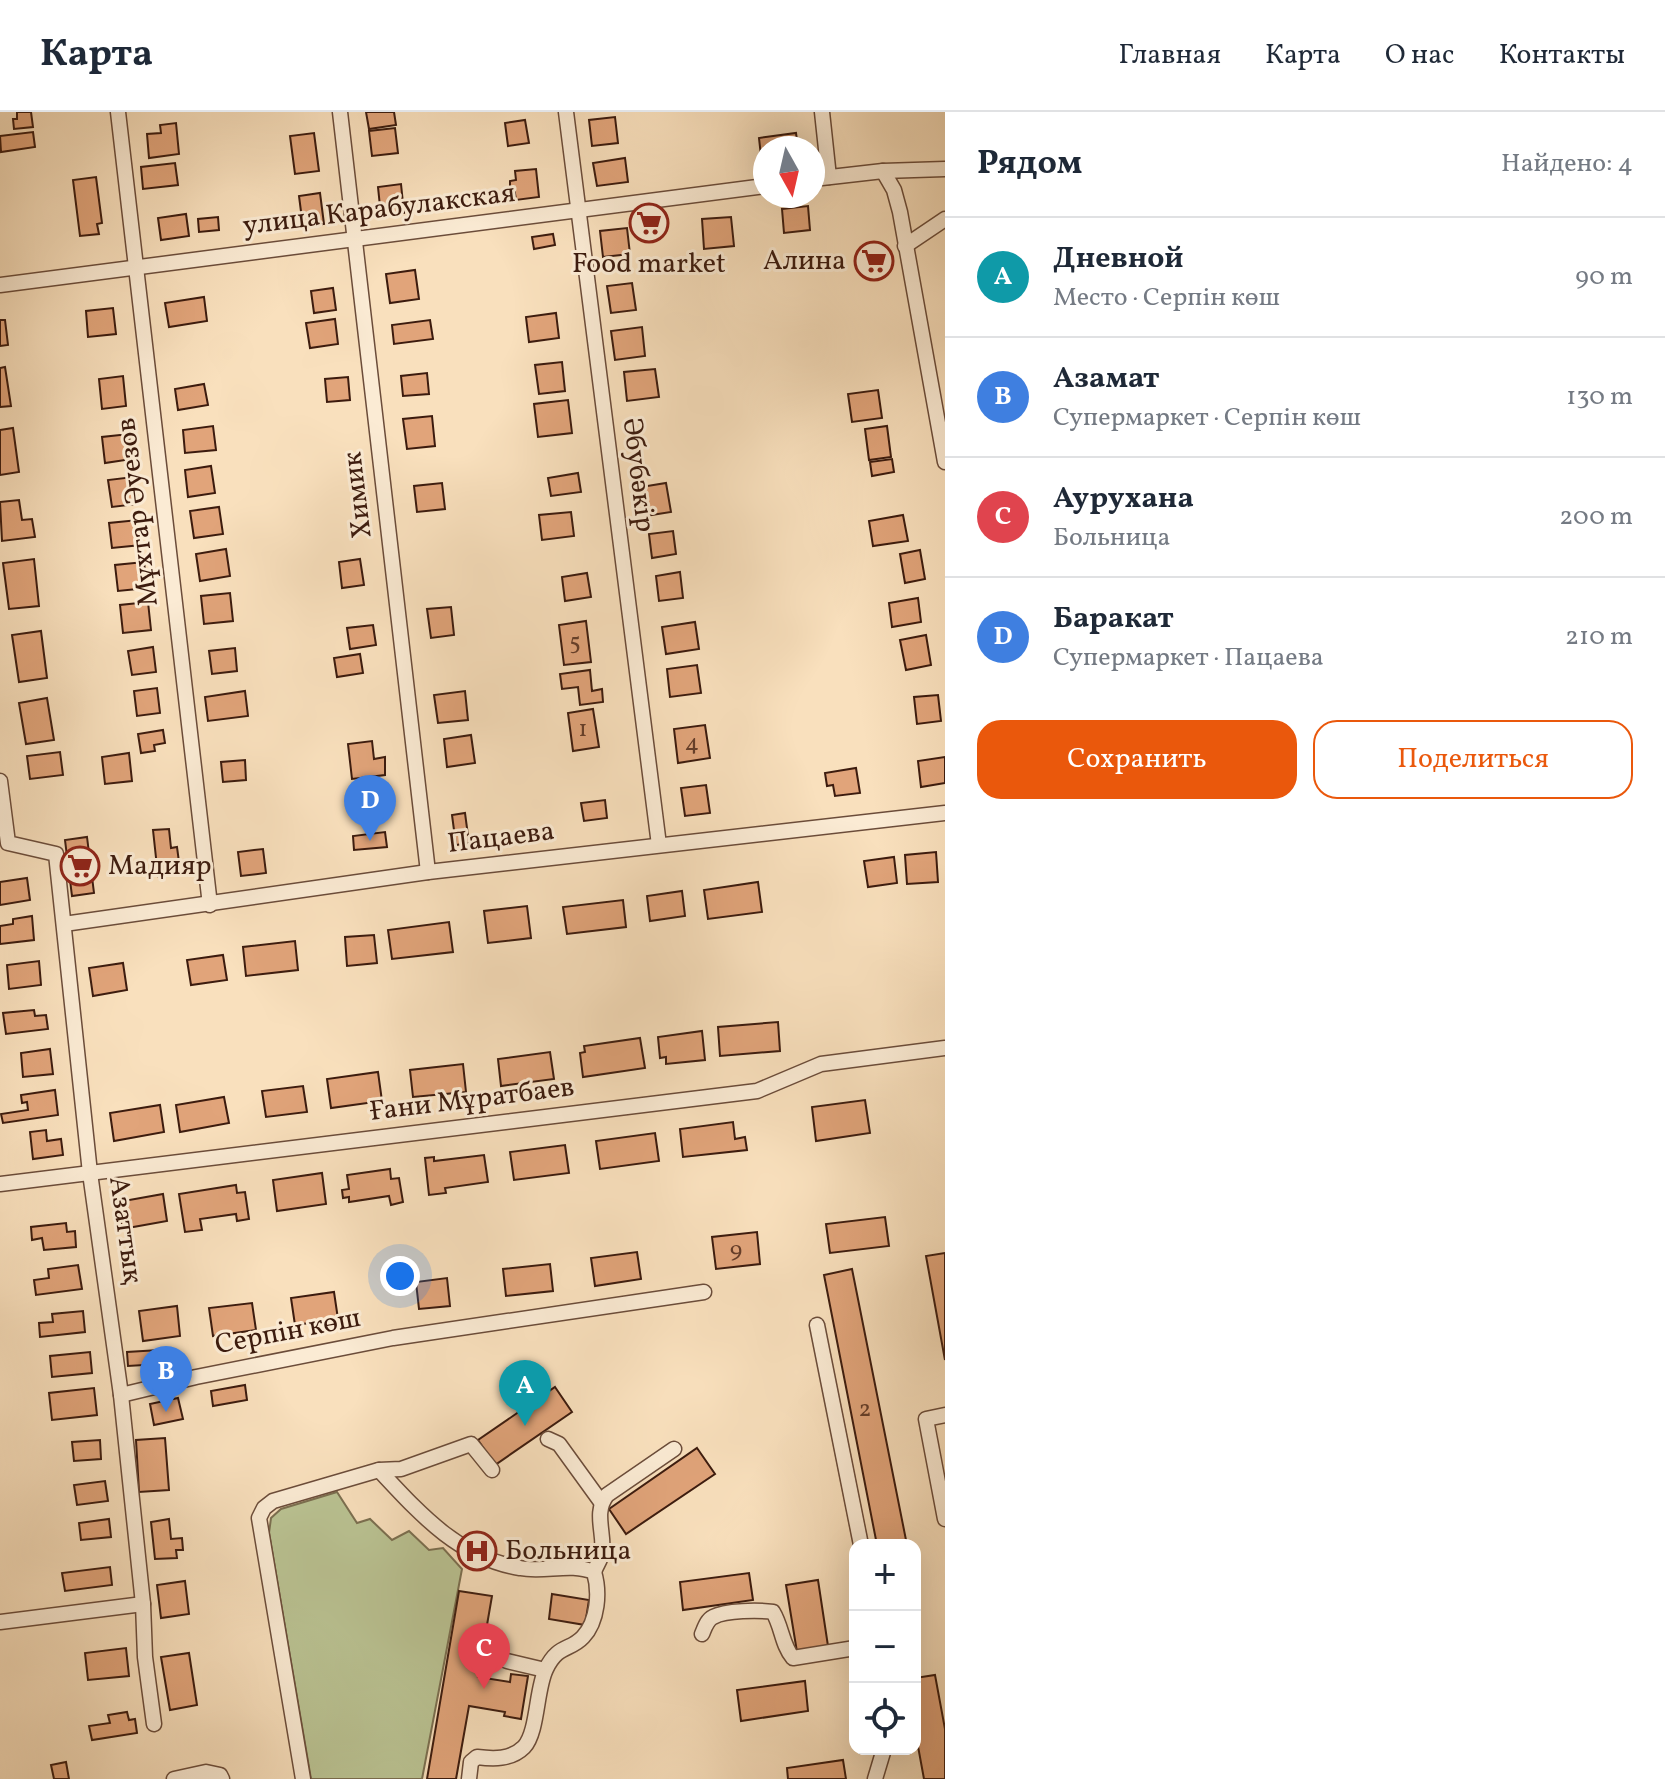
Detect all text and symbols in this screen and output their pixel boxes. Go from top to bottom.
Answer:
text: Карта [40,29,153,82]
text: Главная [1119,36,1221,75]
text: Карта [1265,36,1341,75]
text: О нас [1385,36,1455,75]
text: Контакты [1499,36,1625,75]
north arrow [753,136,825,208]
text: Рядом [977,141,1082,188]
text: Найдено: 4 [1501,146,1633,182]
street label: улица Карабулакская [241,174,517,246]
supermarket icon: Food market [628,202,670,244]
text: Дневной [1053,238,1183,280]
supermarket icon: Алина [853,240,895,282]
place label: Алина [763,242,846,281]
place label: Food market [572,245,726,284]
text: A [994,259,1012,295]
text: 90 m [1575,259,1633,295]
text: Место · Серпін көш [1053,280,1280,316]
text: Азамат [1053,358,1160,400]
text: B [994,379,1012,415]
text: 130 m [1566,379,1633,415]
text: Супермаркет · Серпін көш [1053,400,1361,436]
street label: Мұхтар Әуезов [107,415,169,609]
street label: Әбубәкір [612,416,664,534]
street label: Химик [333,449,383,540]
text: Аурухана [1053,478,1194,520]
text: C [995,499,1011,535]
text: 200 m [1559,499,1633,535]
text: Больница [1053,520,1170,556]
text: Баракат [1053,598,1174,640]
text: D [993,619,1013,655]
text: 210 m [1565,619,1633,655]
house number: 5 [569,626,581,660]
text: Супермаркет · Пацаева [1053,640,1324,676]
house number: 1 [578,713,588,747]
button: Сохранить [977,720,1297,799]
button: Поделиться [1313,720,1633,799]
house number: 4 [685,727,699,761]
pin: D [344,775,396,841]
street label: Пацаева [445,812,557,864]
supermarket icon: Мадияр [59,845,101,887]
place label: Мадияр [108,847,212,886]
street label: Ғани Мұратбаев [367,1068,577,1132]
street label: Азаттық [98,1174,152,1287]
house number: 9 [730,1234,742,1268]
your location [380,1256,420,1296]
street label: Серпін көш [212,1299,364,1365]
pin: B [140,1346,192,1412]
pin: A [499,1360,551,1426]
house number: 2 [859,1393,871,1427]
hospital icon: Больница [456,1530,498,1572]
place label: Больница [505,1532,631,1571]
map controls [849,1539,921,1755]
button: + [849,1539,921,1611]
button: − [849,1611,921,1683]
pin: C [458,1623,510,1689]
button: locate [849,1683,921,1755]

